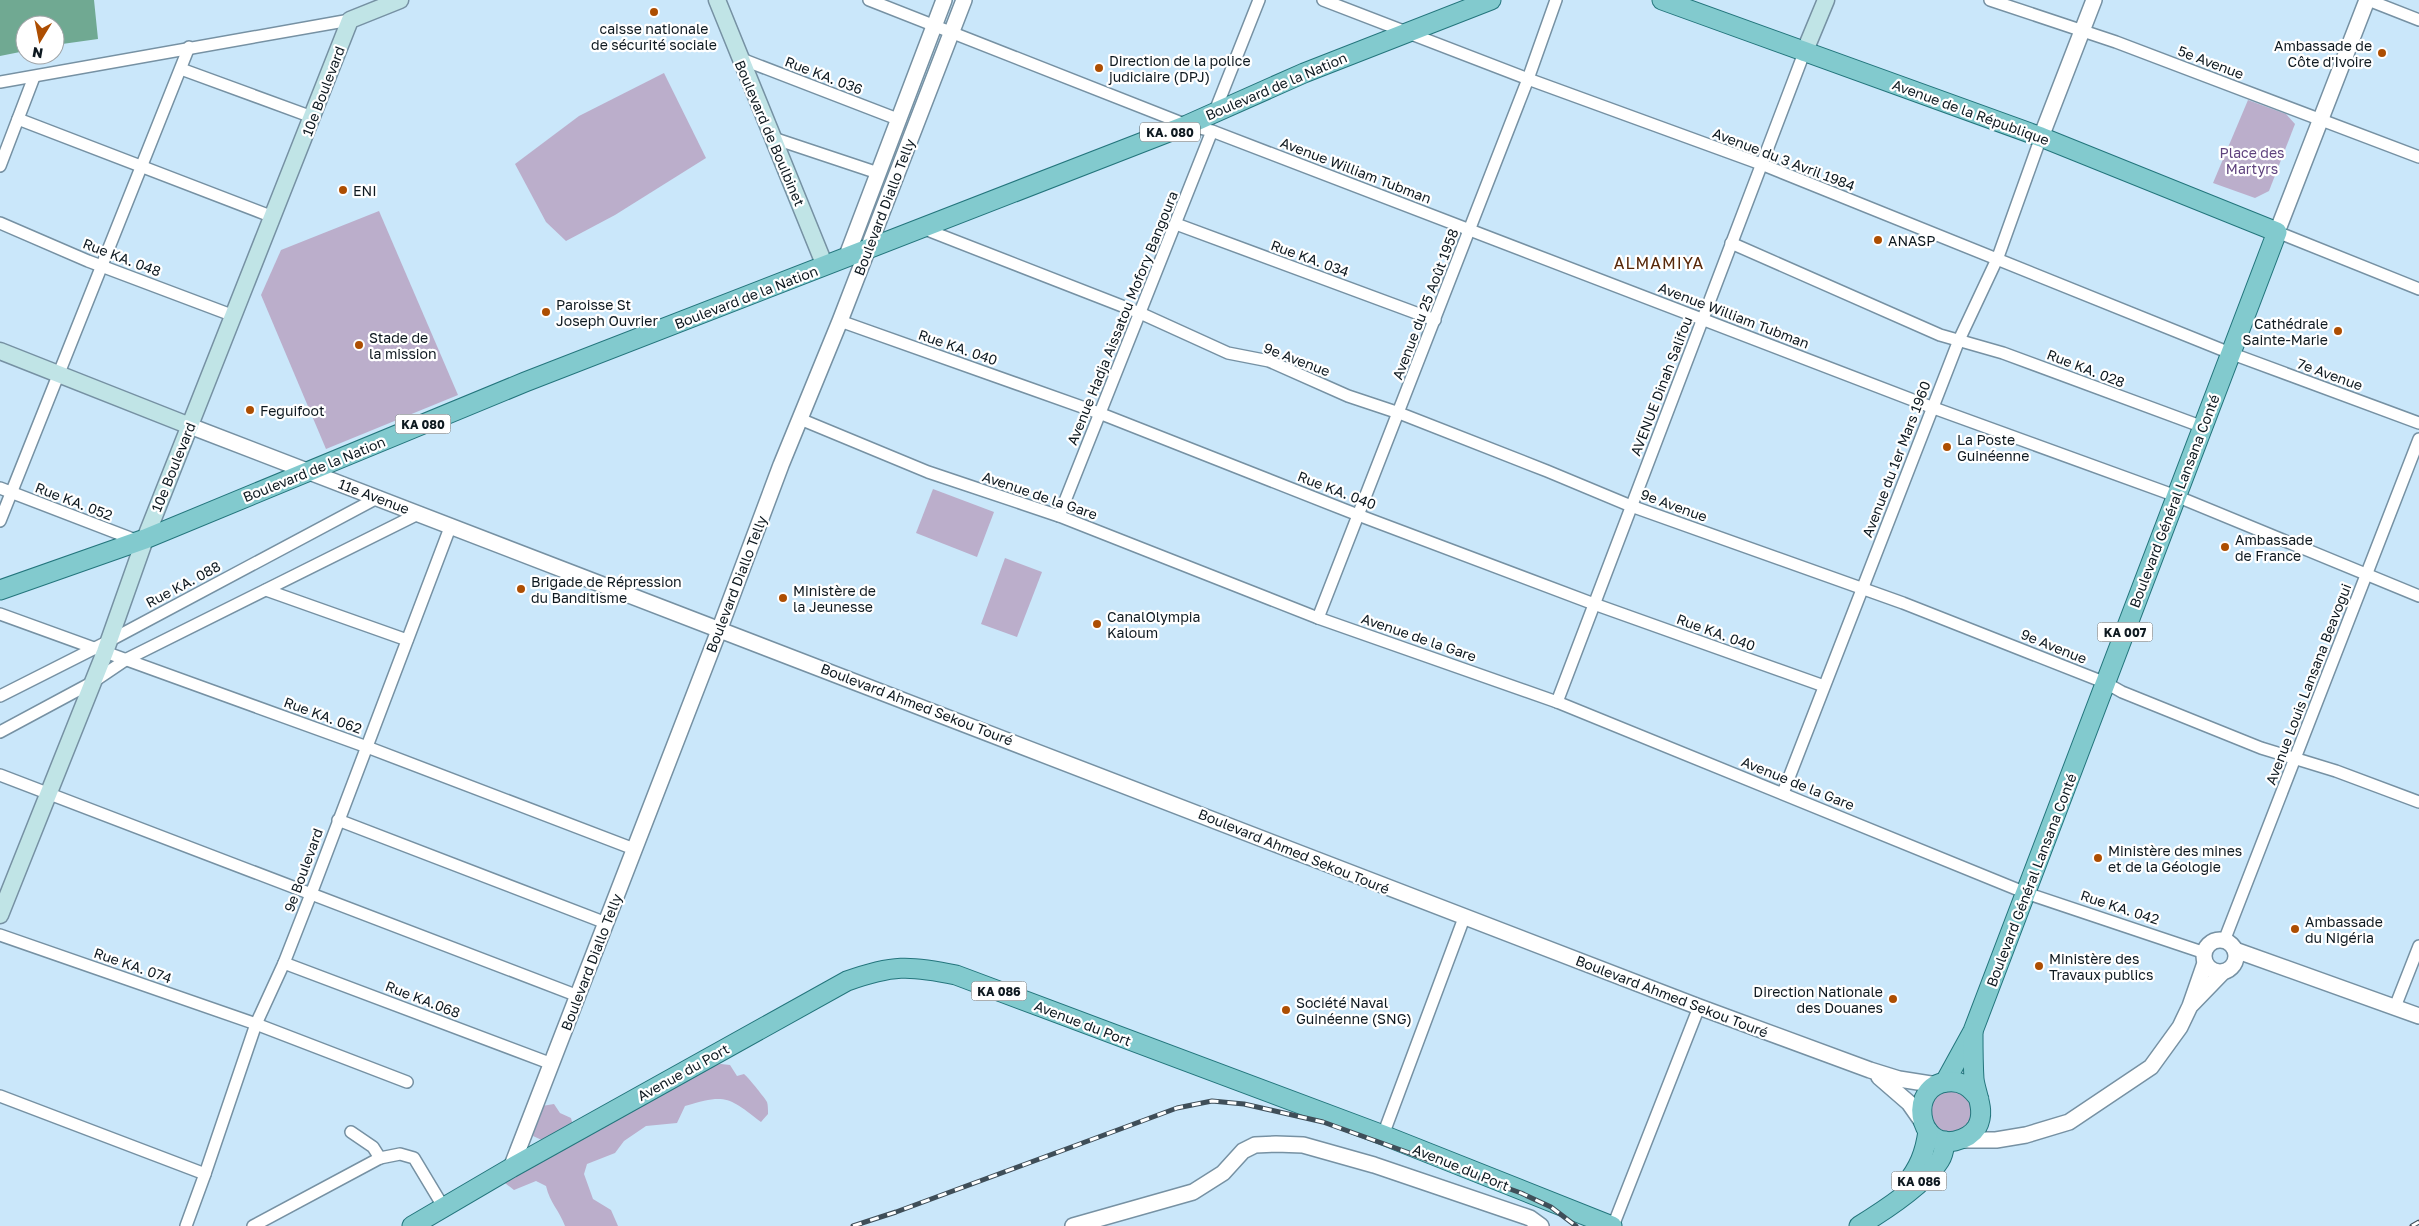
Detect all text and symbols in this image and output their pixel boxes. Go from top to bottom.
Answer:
marker: caisse nationale de sécurité sociale [648,6,660,18]
north arrow [15,15,65,65]
place label: caisse nationale de sécurité sociale [591,20,717,53]
place label: Ambassade de Côte d'Ivoire [2274,37,2372,70]
street label: 5e Avenue [2176,42,2246,82]
text: N [31,44,44,63]
street label: 10e Boulevard [298,44,348,138]
marker: Ambassade de Côte d'Ivoire [2376,47,2388,59]
street label: Boulevard de la Nation [1203,48,1349,124]
street label: Rue KA. 036 [783,52,865,98]
place label: Direction de la police judiciaire (DPJ) [1108,52,1251,85]
street label: Boulevard de Boulbinet [732,57,808,209]
marker: Direction de la police judiciaire (DPJ) [1093,62,1105,74]
street label: Avenue de la République [1890,76,2052,148]
road number: KA. 080 [1140,122,1200,142]
street label: Avenue du 3 Avril 1984 [1710,124,1858,194]
street label: Avenue William Tubman [1278,133,1434,207]
street label: Boulevard Diallo Telly [850,136,918,278]
park label: Place des Martyrs [2220,144,2284,177]
place label: ENI [353,182,377,199]
marker: ENI [337,184,349,196]
street label: Avenue Hadja Aissatou Mofory Bangoura [1063,189,1181,447]
street label: Avenue du 25 Août 1958 [1388,226,1462,382]
place label: ANASP [1888,232,1935,249]
street label: Rue KA. 048 [81,234,163,280]
marker: ANASP [1872,234,1884,246]
street label: Rue KA. 034 [1269,236,1351,280]
district label: ALMAMIYA [1614,253,1704,273]
street label: Boulevard de la Nation [672,262,820,332]
street label: Avenue William Tubman [1656,278,1812,352]
place label: Paroisse St Joseph Ouvrier [556,296,658,329]
marker: Paroisse St Joseph Ouvrier [540,306,552,318]
street label: AVENUE Dinah Salifou [1627,314,1695,458]
place label: Cathédrale Sainte-Marie [2243,315,2328,348]
marker: Cathédrale Sainte-Marie [2332,325,2344,337]
street label: Rue KA. 040 [916,326,1000,368]
place label: Stade de la mission [369,329,437,362]
marker: Stade de la mission [353,339,365,351]
street label: 9e Avenue [1262,339,1332,379]
street label: Rue KA. 028 [2045,345,2127,391]
street label: 7e Avenue [2295,354,2365,394]
street label: Avenue du 1er Mars 1960 [1858,378,1934,540]
street label: Boulevard Général Lansana Conté [2125,392,2223,610]
place label: Feguifoot [260,402,325,419]
marker: Feguifoot [244,404,256,416]
road number: KA 080 [396,414,450,434]
street label: 10e Boulevard [147,420,199,514]
place label: La Poste Guinéenne [1957,431,2029,464]
street label: Boulevard de la Nation [240,433,388,505]
marker: La Poste Guinéenne [1941,441,1953,453]
street label: Avenue de la Gare [980,467,1100,523]
street label: Rue KA. 040 [1295,467,1379,513]
street label: 11e Avenue [336,475,412,517]
street label: Rue KA. 052 [33,478,115,524]
street label: 9e Avenue [1638,485,1710,525]
street label: Boulevard Diallo Telly [702,513,770,655]
place label: Ambassade de France [2235,531,2313,564]
marker: Ambassade de France [2219,541,2231,553]
street label: Rue KA. 088 [143,557,223,611]
place label: Brigade de Répression du Banditisme [531,573,682,606]
street label: Avenue Louis Lansana Beavogui [2262,581,2354,787]
place label: Ministère de la Jeunesse [793,582,876,615]
marker: Brigade de Répression du Banditisme [515,583,527,595]
marker: Ministère de la Jeunesse [777,592,789,604]
place label: CanalOlympia Kaloum [1107,608,1201,641]
street label: Avenue de la Gare [1359,609,1479,665]
street label: Rue KA. 040 [1674,610,1758,654]
marker: CanalOlympia Kaloum [1091,618,1103,630]
road number: KA 007 [2098,622,2152,642]
street label: 9e Avenue [2019,625,2089,667]
street label: Boulevard Ahmed Sekou Touré [818,659,1016,749]
street label: Rue KA. 062 [282,693,364,737]
street label: Avenue de la Gare [1739,753,1857,813]
street label: Boulevard Général Lansana Conté [1982,771,2080,989]
street label: Boulevard Ahmed Sekou Touré [1196,805,1392,897]
street label: 9e Boulevard [280,826,326,914]
place label: Ministère des mines et de la Géologie [2108,842,2242,875]
marker: Ministère des mines et de la Géologie [2092,852,2104,864]
street label: Rue KA. 042 [2078,886,2162,928]
street label: Boulevard Diallo Telly [557,891,625,1033]
place label: Ambassade du Nigéria [2305,913,2383,946]
marker: Ambassade du Nigéria [2289,923,2301,935]
street label: Rue KA. 074 [92,944,174,986]
place label: Ministère des Travaux publics [2049,950,2153,983]
street label: Boulevard Ahmed Sekou Touré [1573,951,1771,1041]
marker: Ministère des Travaux publics [2033,960,2045,972]
street label: Rue KA.068 [383,977,463,1021]
road number: KA 086 [972,981,1026,1000]
place label: Direction Nationale des Douanes [1753,983,1883,1016]
marker: Direction Nationale des Douanes [1887,993,1899,1005]
place label: Société Naval Guinéenne (SNG) [1296,994,1412,1027]
street label: Avenue du Port [1032,997,1134,1049]
marker: Société Naval Guinéenne (SNG) [1280,1004,1292,1016]
street label: Avenue du Port [634,1040,732,1104]
street label: Avenue du Port [1410,1140,1512,1194]
road number: KA 086 [1892,1172,1946,1190]

